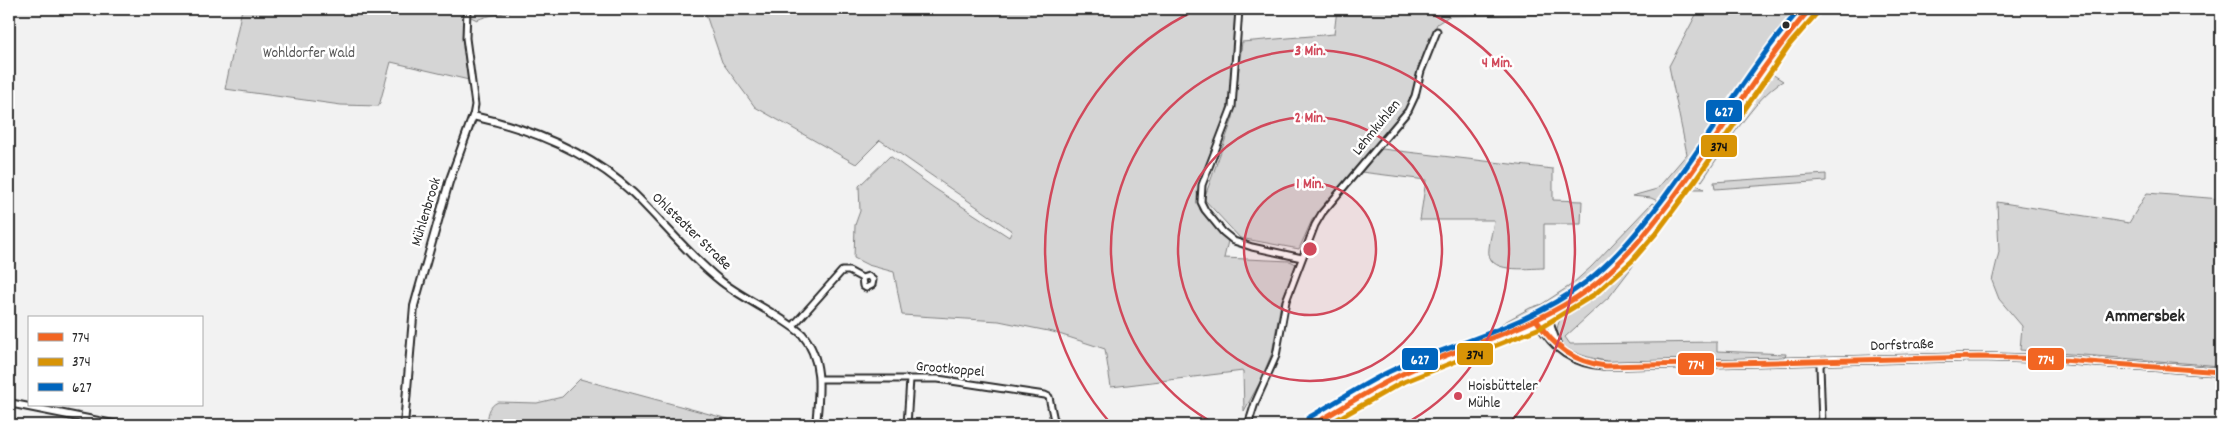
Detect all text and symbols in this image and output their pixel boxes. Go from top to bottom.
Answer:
unlabelled marker [1781,20,1791,30]
text: 3 Min. [1294,41,1326,63]
park label: Wohldorfer Wald [263,43,355,65]
text: 4 Min. [1482,53,1513,75]
street label: Lehmkuhlen [1348,95,1407,161]
line badge: 627 [1705,99,1743,123]
text: 627 [1715,103,1734,123]
text: 2 Min. [1295,108,1326,130]
line badge: 374 [1700,134,1738,158]
text: 374 [1710,138,1728,158]
text: 1 Min. [1296,174,1324,196]
street label: Mühlenbrook [406,175,448,249]
street label: Ohlstedter Straße [646,188,736,276]
centre of rings [1301,240,1319,258]
district label: Ammersbek [2105,305,2186,330]
legend [28,316,202,406]
text: 774 [72,328,90,350]
street label: Dorfstraße [1870,334,1934,358]
line badge: 374 [1456,342,1494,366]
text: 374 [1466,346,1484,366]
line badge: 627 [1401,347,1439,371]
line badge: 774 [2027,347,2065,371]
text: 627 [1411,351,1430,371]
text: 774 [2038,351,2054,371]
text: 374 [72,352,91,374]
line badge: 774 [1677,352,1715,376]
street label: Grootkoppel [915,356,986,384]
text: 774 [1688,356,1704,376]
place label: Hoisbütteler Mühle [1468,376,1538,415]
text: 627 [72,378,92,400]
marker: Hoisbütteler Mühle [1452,390,1464,402]

